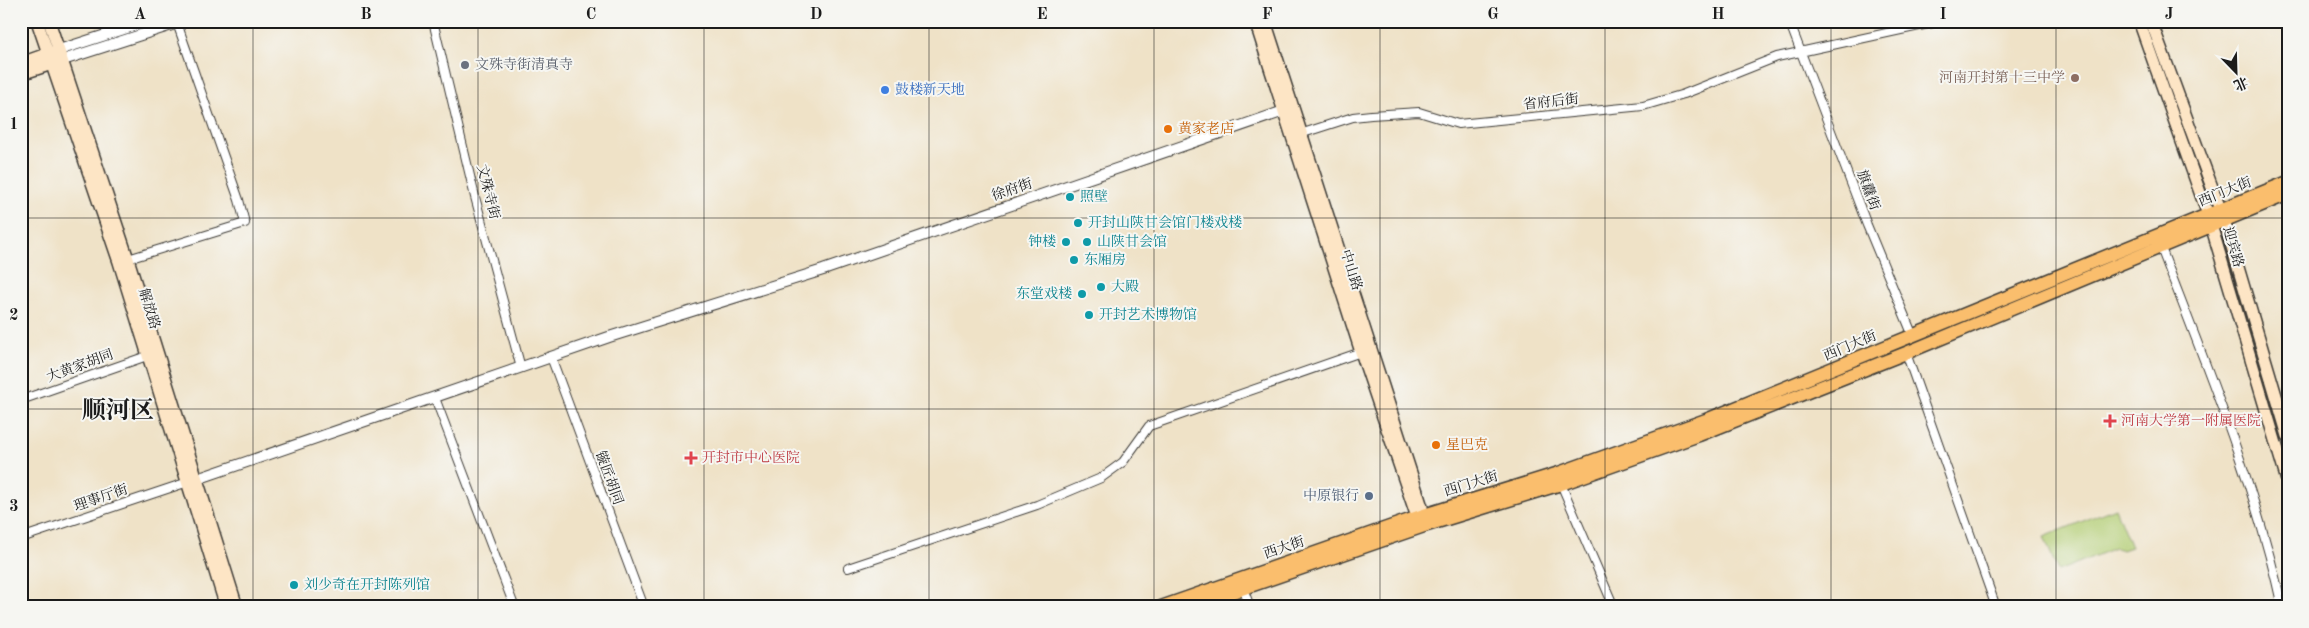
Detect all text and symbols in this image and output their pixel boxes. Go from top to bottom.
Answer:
text: A [134,7,146,23]
text: B [360,7,372,23]
text: C [586,7,596,23]
text: D [810,7,822,23]
text: E [1036,7,1048,23]
text: F [1262,7,1273,23]
text: G [1487,7,1499,23]
text: H [1711,7,1725,23]
text: I [1939,7,1947,23]
text: J [2165,7,2174,23]
north arrow [2212,48,2262,98]
place label: 文殊寺街清真寺 [475,57,573,72]
marker: 文殊寺街清真寺 [459,59,471,71]
place label: 河南开封第十三中学 [1939,70,2065,85]
marker: 河南开封第十三中学 [2069,72,2081,84]
text: 北 [2232,74,2250,93]
place label: 鼓楼新天地 [895,82,965,97]
marker: 鼓楼新天地 [879,84,891,96]
street label: 省府后街 [1522,91,1580,112]
text: 1 [9,117,19,133]
place label: 黄家老店 [1178,121,1234,136]
marker: 黄家老店 [1162,123,1174,135]
street label: 文殊寺街 [474,163,503,221]
street label: 旗纛街 [1854,168,1883,212]
street label: 西门大街 [2196,174,2254,209]
street label: 徐府街 [990,176,1034,203]
place label: 照壁 [1080,189,1108,204]
marker: 照壁 [1064,191,1076,203]
place label: 开封山陕甘会馆门楼戏楼 [1088,215,1242,230]
marker: 开封山陕甘会馆门楼戏楼 [1072,217,1084,229]
street label: 迎宾路 [2220,225,2246,269]
place label: 钟楼 [1028,234,1056,249]
place label: 山陕甘会馆 [1097,234,1167,249]
marker: 钟楼 [1060,236,1072,248]
marker: 山陕甘会馆 [1081,236,1093,248]
street label: 中山路 [1338,248,1365,292]
place label: 东厢房 [1084,252,1126,267]
marker: 东厢房 [1068,254,1080,266]
place label: 大殿 [1111,279,1139,294]
marker: 大殿 [1095,281,1107,293]
place label: 东堂戏楼 [1016,286,1072,301]
street label: 解放路 [136,287,163,331]
marker: 东堂戏楼 [1076,288,1088,300]
place label: 开封艺术博物馆 [1099,307,1197,322]
text: 2 [9,308,19,324]
marker: 开封艺术博物馆 [1083,309,1095,321]
street label: 西门大街 [1821,328,1879,363]
street label: 大黄家胡同 [44,347,115,385]
district label: 顺河区 [82,397,154,424]
place label: 河南大学第一附属医院 [2121,413,2261,428]
marker: 河南大学第一附属医院 [2103,414,2117,428]
place label: 星巴克 [1446,437,1488,452]
marker: 星巴克 [1430,439,1442,451]
street label: 镟匠胡同 [593,449,626,507]
place label: 开封市中心医院 [702,450,800,465]
marker: 开封市中心医院 [684,451,698,465]
street label: 西门大街 [1442,468,1500,499]
street label: 理事厅街 [72,481,130,514]
place label: 中原银行 [1303,488,1359,503]
marker: 中原银行 [1363,490,1375,502]
text: 3 [9,499,19,515]
street label: 西大街 [1262,534,1306,561]
place label: 刘少奇在开封陈列馆 [304,577,430,592]
marker: 刘少奇在开封陈列馆 [288,579,300,591]

